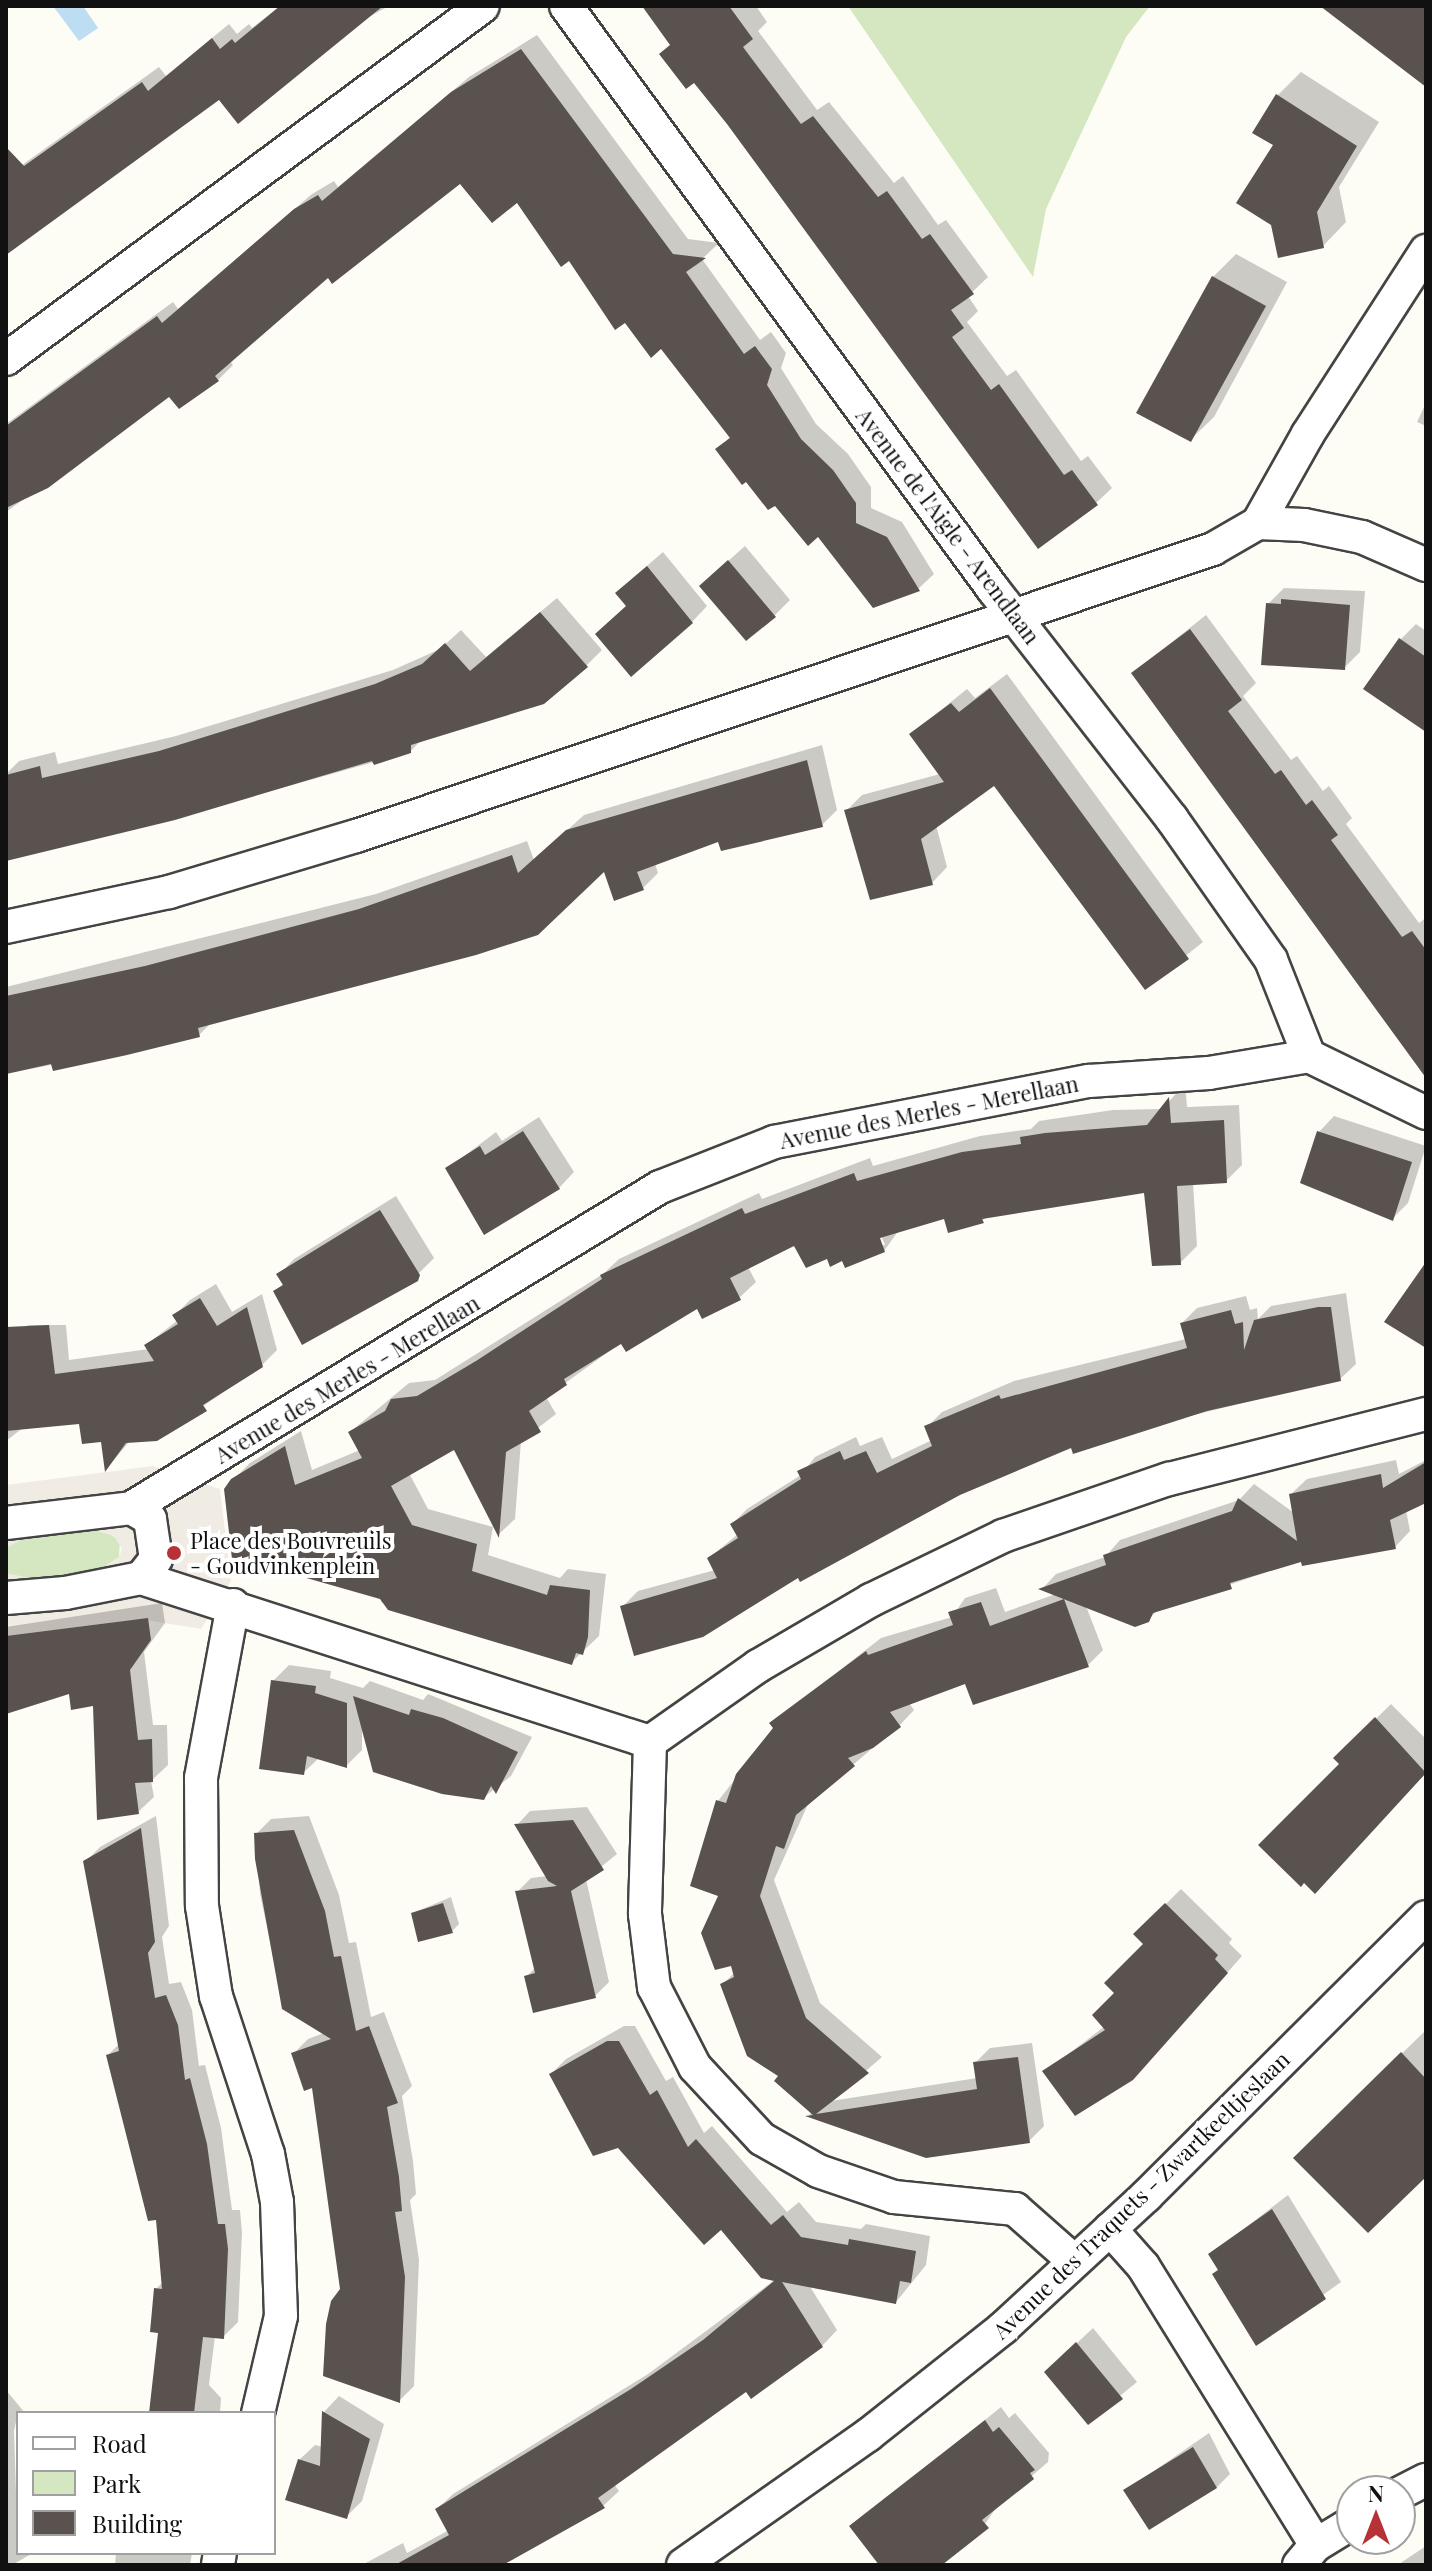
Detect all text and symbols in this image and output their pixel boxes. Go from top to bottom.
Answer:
street label: Avenue de l'Aigle - Arendlaan [850,402,1046,650]
street label: Avenue des Merles - Merellaan [778,1070,1080,1154]
street label: Avenue des Merles - Merellaan [210,1290,484,1468]
place label: Place des Bouvreuils - Goudvinkenplein [190,1527,392,1578]
marker: Place des Bouvreuils - Goudvinkenplein [165,1544,183,1562]
street label: Avenue des Traquets - Zwartkeeltjeslaan [987,2046,1295,2344]
legend [16,2411,276,2555]
text: Road [92,2427,147,2459]
text: Park [92,2467,141,2499]
north arrow [1336,2475,1416,2555]
text: N [1368,2478,1384,2508]
text: Building [92,2507,182,2539]

